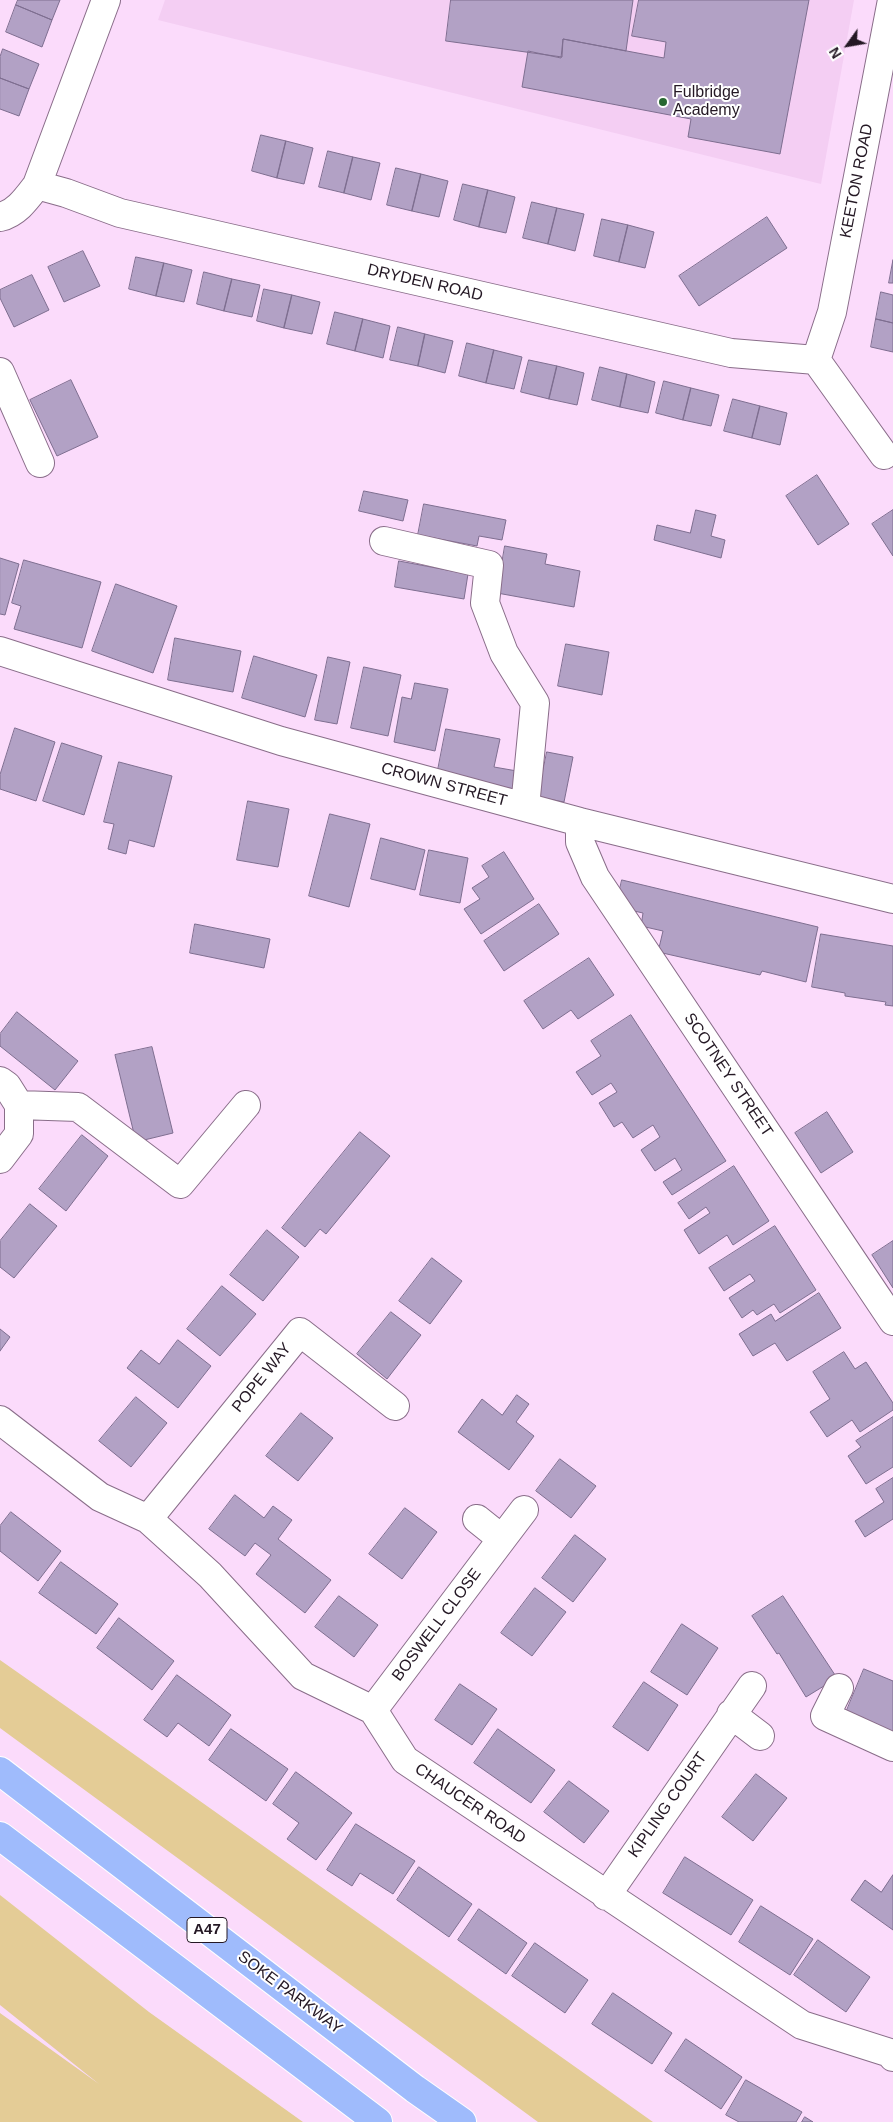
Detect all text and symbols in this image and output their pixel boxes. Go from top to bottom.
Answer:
north arrow [823,20,873,70]
text: N [826,44,845,61]
place label: Fulbridge Academy [673,83,740,121]
marker: Fulbridge Academy [657,96,669,108]
street label: KEETON ROAD [836,122,878,240]
street label: DRYDEN ROAD [365,260,485,306]
street label: CROWN STREET [379,759,509,811]
street label: SCOTNEY STREET [680,1010,776,1140]
street label: POPE WAY [228,1339,296,1417]
street label: BOSWELL CLOSE [388,1565,486,1685]
street label: KIPLING COURT [625,1749,711,1861]
street label: CHAUCER ROAD [411,1760,529,1848]
road number: A47 [187,1918,227,1942]
street label: SOKE PARKWAY [234,1947,346,2039]

